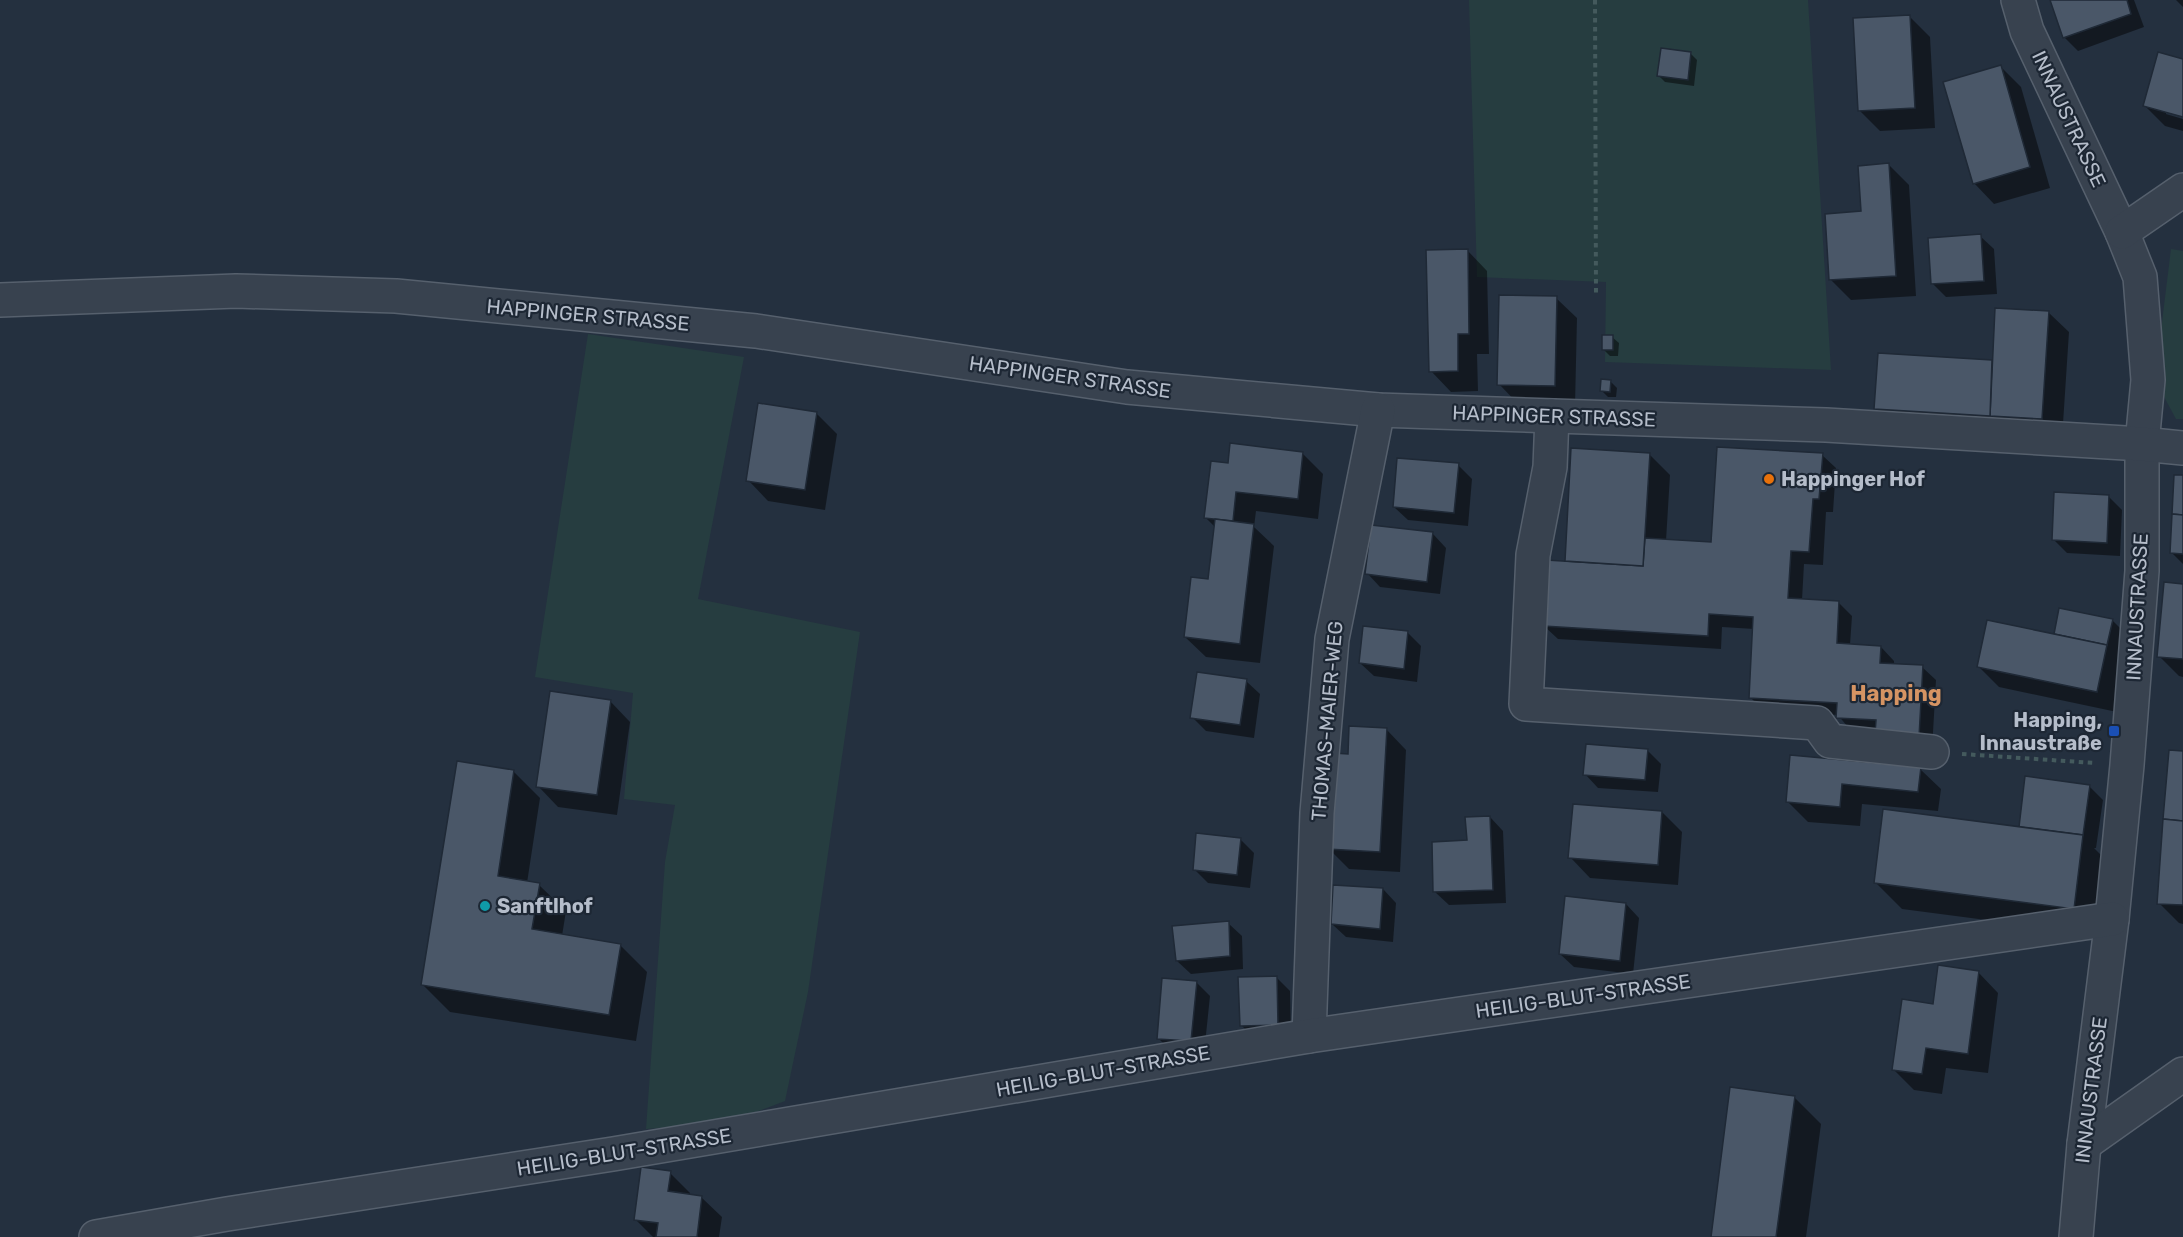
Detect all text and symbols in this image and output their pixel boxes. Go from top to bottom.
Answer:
street label: INNAUSTRASSE [2027,47,2111,191]
street label: HAPPINGER STRASSE [486,294,690,336]
street label: HAPPINGER STRASSE [968,351,1172,403]
street label: HAPPINGER STRASSE [1452,400,1656,432]
place label: Happinger Hof [1781,467,1925,491]
marker: Happinger Hof [1762,472,1776,486]
street label: INNAUSTRASSE [2121,533,2153,681]
street label: THOMAS-MAIER-WEG [1306,620,1348,822]
district label: Happing [1850,680,1942,707]
place label: Happing, Innaustraße [1979,708,2102,755]
marker: Happing, Innaustraße [2107,724,2121,738]
place label: Sanftlhof [497,894,593,918]
marker: Sanftlhof [478,899,492,913]
street label: HEILIG-BLUT-STRASSE [1474,969,1692,1023]
street label: INNAUSTRASSE [2070,1015,2112,1165]
street label: HEILIG-BLUT-STRASSE [994,1040,1212,1102]
street label: HEILIG-BLUT-STRASSE [515,1123,733,1181]

